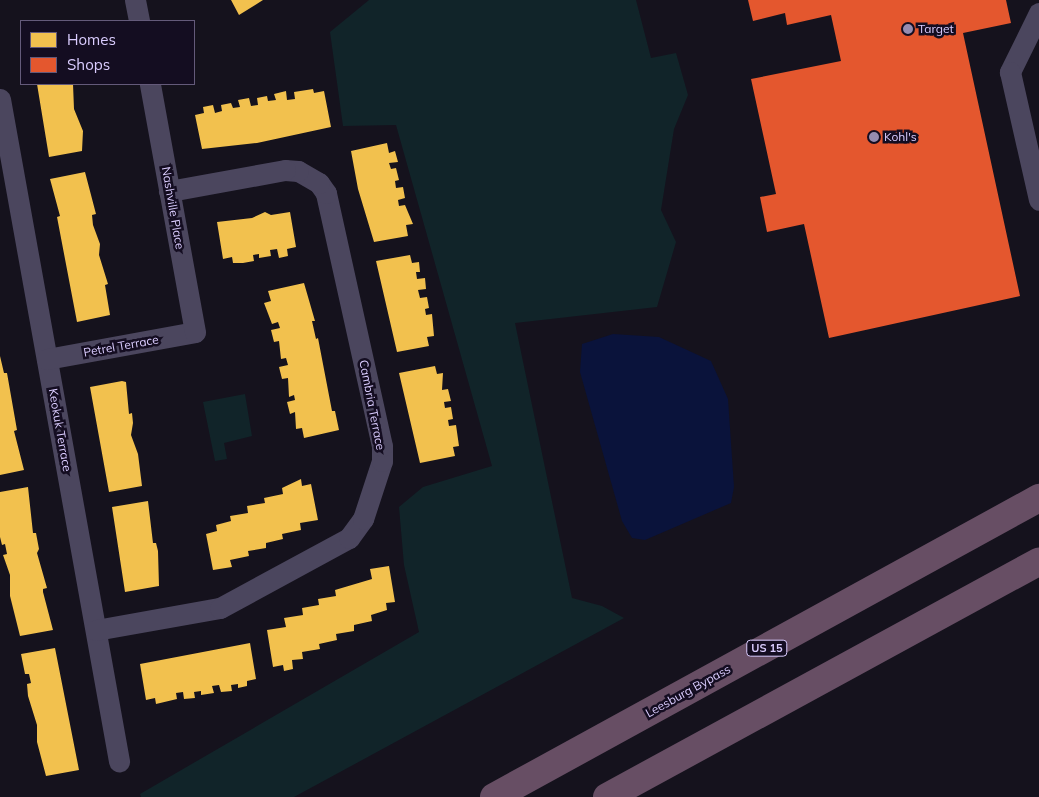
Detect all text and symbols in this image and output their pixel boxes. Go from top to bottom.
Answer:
legend [20,20,195,85]
place label: Target [918,22,954,36]
marker: Target [902,23,914,35]
text: Homes [67,30,116,49]
text: Shops [67,55,110,74]
place label: Kohl's [884,130,917,144]
marker: Kohl's [868,131,880,143]
street label: Nashville Place [159,165,187,251]
street label: Petrel Terrace [82,332,160,360]
street label: Cambria Terrace [356,359,388,451]
street label: Keokuk Terrace [46,387,74,473]
road number: US 15 [746,640,788,656]
street label: Leesburg Bypass [643,662,733,720]

